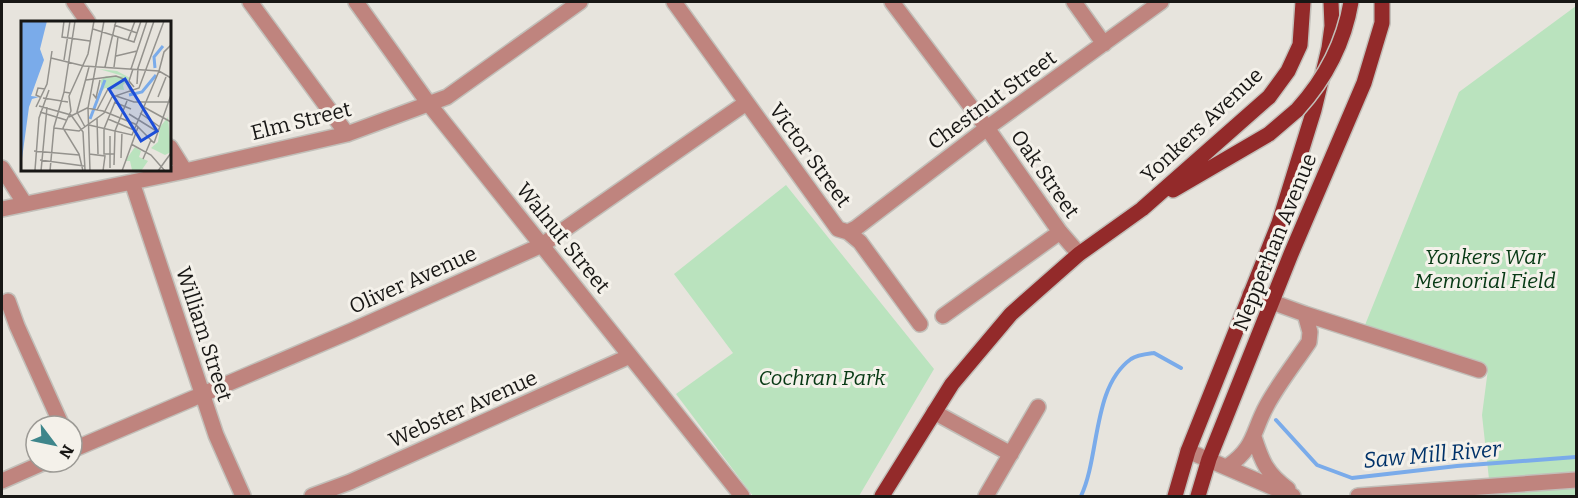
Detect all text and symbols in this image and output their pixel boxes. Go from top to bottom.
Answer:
inset map [21,21,171,171]
street label: Chestnut Street [923,44,1062,155]
street label: Yonkers Avenue [1136,62,1268,188]
street label: Elm Street [248,96,354,146]
street label: Victor Street [763,98,857,213]
street label: Oak Street [1005,125,1085,224]
street label: Nepperhan Avenue [1228,149,1322,335]
street label: Walnut Street [511,177,616,299]
street label: Oliver Avenue [345,240,481,320]
park label: Yonkers War Memorial Field [1414,244,1556,294]
street label: William Street [170,263,238,405]
street label: Webster Avenue [385,365,541,453]
park label: Cochran Park [758,365,886,391]
north arrow [24,414,84,474]
water label: Saw Mill River [1362,435,1503,474]
text: N [55,441,78,462]

